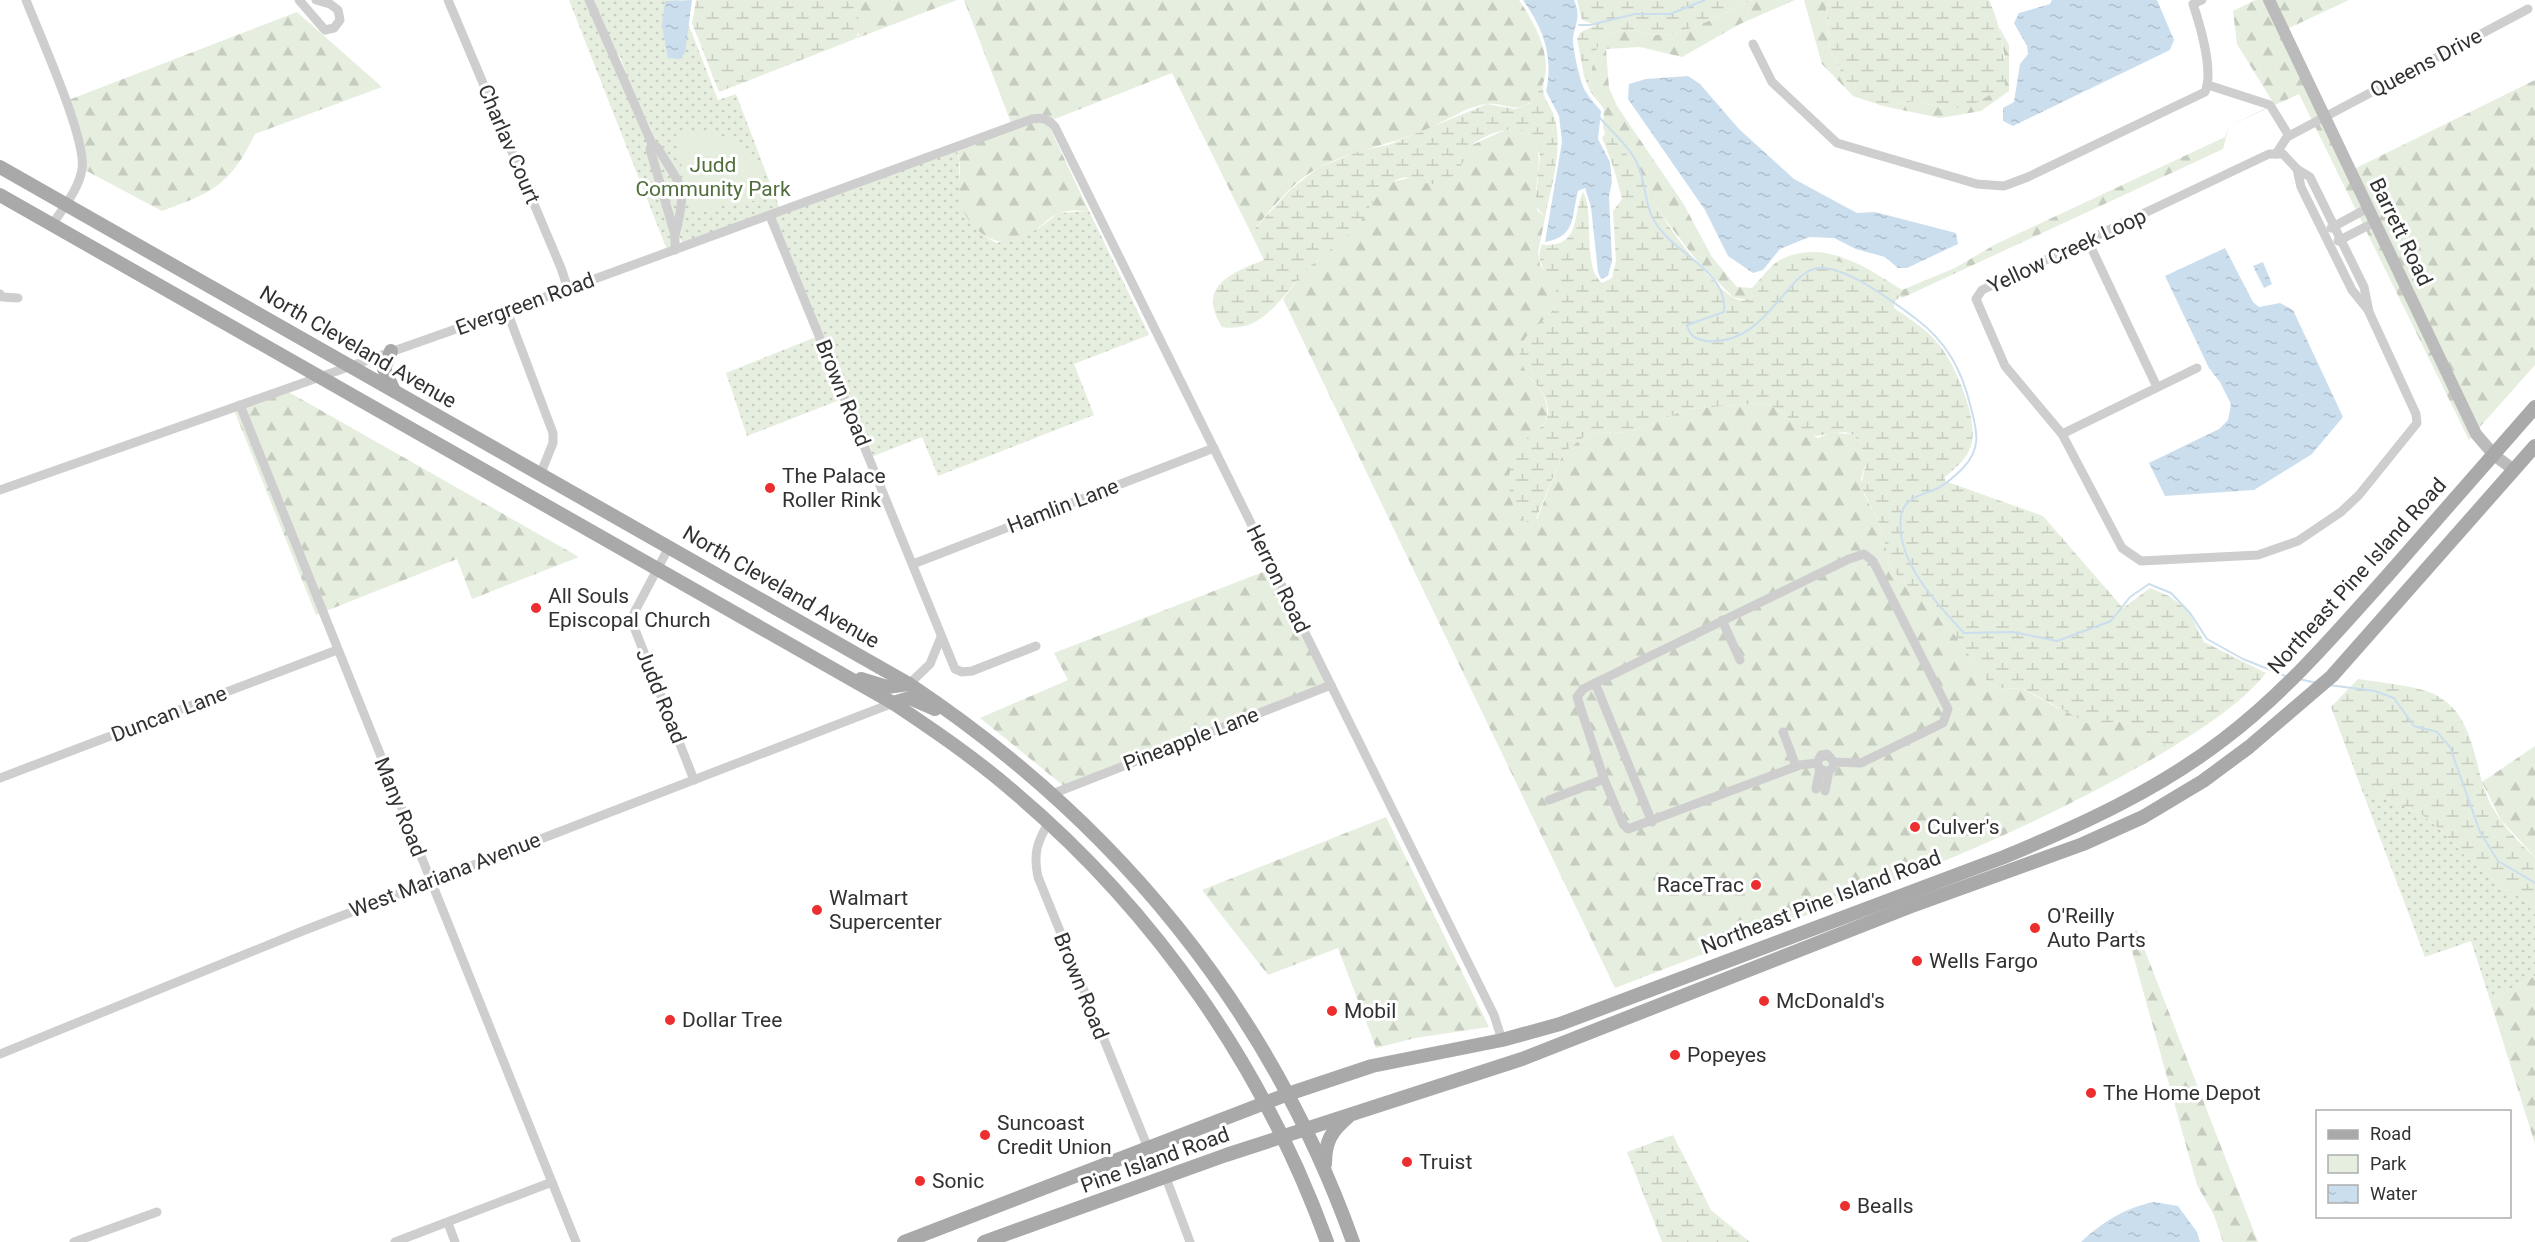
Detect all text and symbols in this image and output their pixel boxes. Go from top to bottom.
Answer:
street label: Queens Drive [2366,24,2486,102]
street label: Charlav Court [473,81,545,207]
park label: Judd Community Park [635,153,791,201]
street label: Barrett Road [2365,174,2437,290]
street label: Yellow Creek Loop [1984,204,2150,298]
street label: Evergreen Road [452,268,598,340]
street label: North Cleveland Avenue [255,281,461,413]
street label: Brown Road [811,336,875,450]
place label: The Palace Roller Rink [782,464,886,512]
street label: Northeast Pine Island Road [2263,473,2451,679]
street label: Hamlin Lane [1004,474,1122,538]
marker: The Palace Roller Rink [763,481,777,495]
street label: North Cleveland Avenue [678,521,884,653]
street label: Herron Road [1242,521,1314,637]
place label: All Souls Episcopal Church [548,584,710,632]
marker: All Souls Episcopal Church [529,601,543,615]
street label: Judd Road [631,645,691,747]
street label: Duncan Lane [108,681,230,747]
street label: Pineapple Lane [1120,702,1262,776]
street label: Many Road [369,754,431,860]
place label: Culver's [1927,815,2000,839]
marker: Culver's [1908,820,1922,834]
street label: West Mariana Avenue [346,827,544,923]
street label: Northeast Pine Island Road [1698,845,1944,959]
place label: RaceTrac [1657,873,1744,897]
marker: RaceTrac [1749,878,1763,892]
place label: Walmart Supercenter [829,886,942,934]
marker: Walmart Supercenter [810,903,824,917]
place label: O'Reilly Auto Parts [2047,904,2146,952]
marker: O'Reilly Auto Parts [2028,921,2042,935]
street label: Brown Road [1049,929,1113,1043]
place label: Wells Fargo [1929,949,2038,973]
marker: Wells Fargo [1910,954,1924,968]
place label: McDonald's [1776,989,1885,1013]
marker: McDonald's [1757,994,1771,1008]
place label: Mobil [1344,999,1396,1023]
marker: Mobil [1325,1004,1339,1018]
place label: Dollar Tree [682,1008,782,1032]
marker: Dollar Tree [663,1013,677,1027]
place label: Popeyes [1687,1043,1767,1067]
marker: Popeyes [1668,1048,1682,1062]
place label: The Home Depot [2103,1081,2261,1105]
marker: The Home Depot [2084,1086,2098,1100]
legend [2316,1110,2511,1218]
place label: Suncoast Credit Union [997,1111,1112,1159]
street label: Pine Island Road [1077,1122,1233,1198]
text: Road [2370,1123,2411,1144]
marker: Suncoast Credit Union [978,1128,992,1142]
place label: Truist [1419,1150,1472,1174]
text: Park [2370,1153,2407,1174]
marker: Truist [1400,1155,1414,1169]
place label: Sonic [932,1169,984,1193]
marker: Sonic [913,1174,927,1188]
text: Water [2370,1183,2417,1204]
place label: Bealls [1857,1194,1914,1218]
marker: Bealls [1838,1199,1852,1213]

